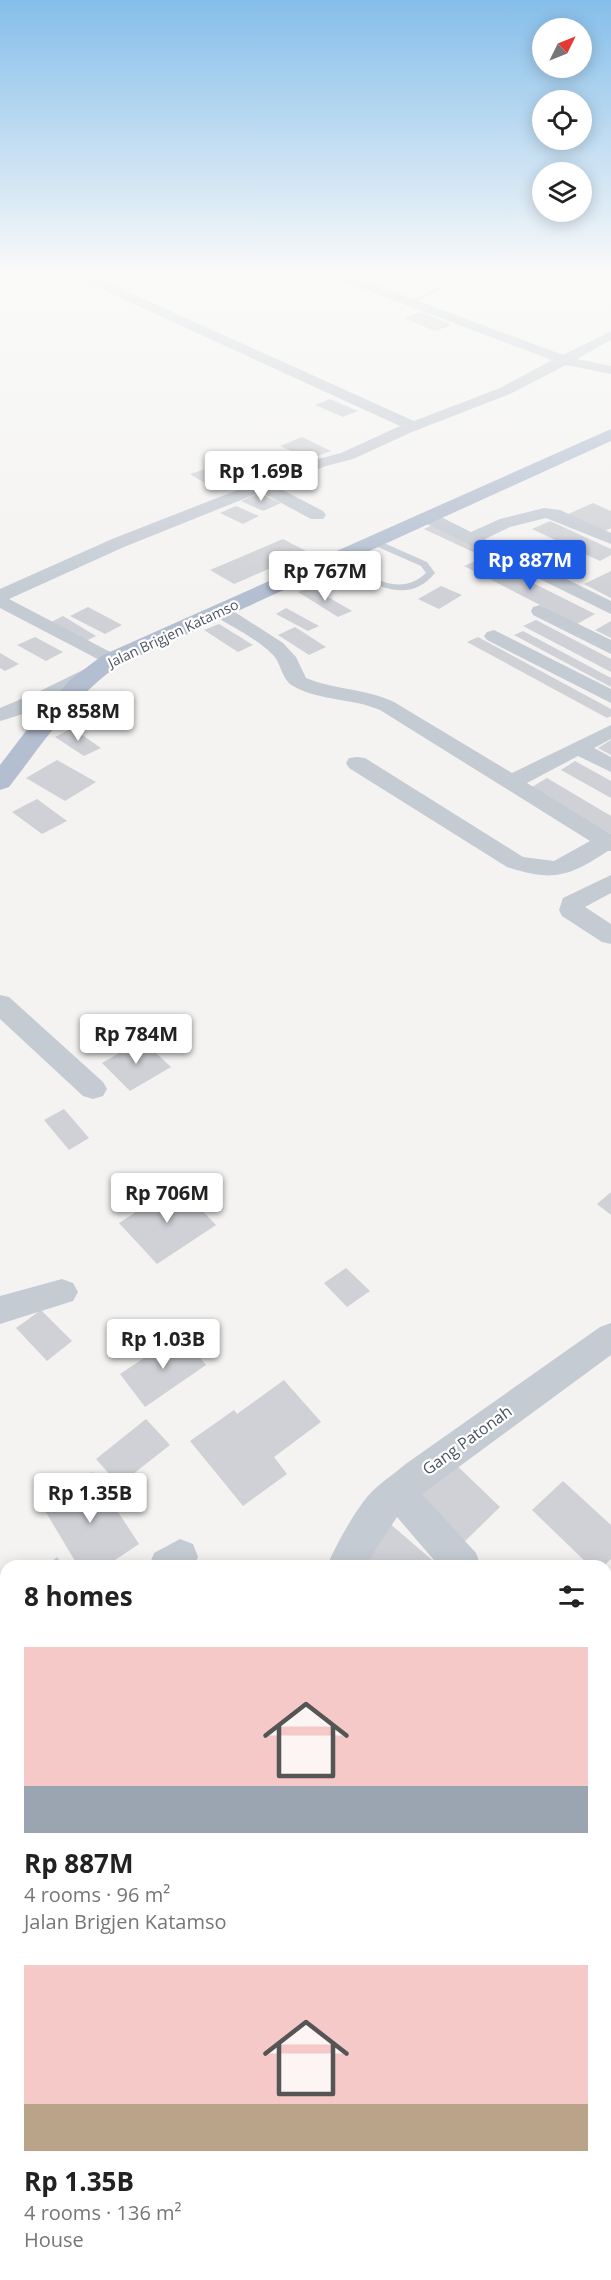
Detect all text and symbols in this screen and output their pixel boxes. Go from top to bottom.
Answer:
north arrow [532,18,592,78]
map controls [532,18,592,222]
button: locate [532,90,592,150]
button: layers [532,162,592,222]
pin: Rp 1.69B [199,451,323,502]
text: Rp 1.69B [219,457,303,484]
pin: Rp 887M [475,540,585,591]
text: Rp 887M [488,546,572,573]
pin: Rp 767M [270,551,380,602]
text: Rp 767M [283,557,367,584]
street label: Jalan Brigjen Katamso [103,594,241,672]
pin: Rp 858M [23,691,133,742]
text: Rp 858M [36,697,120,724]
pin: Rp 784M [81,1014,191,1065]
text: Rp 784M [94,1020,178,1047]
pin: Rp 706M [112,1173,222,1224]
text: Rp 706M [125,1179,209,1206]
pin: Rp 1.03B [101,1319,225,1370]
text: Rp 1.03B [121,1325,205,1352]
street label: Gang Patonah [418,1400,516,1480]
pin: Rp 1.35B [28,1473,152,1524]
text: Rp 1.35B [48,1479,132,1506]
text: 8 homes [24,1578,133,1614]
icon: filters [555,1580,588,1613]
icon: home [252,1686,360,1794]
text: Rp 887M [24,1845,133,1881]
text: 4 rooms · 96 m² [24,1881,170,1908]
text: Jalan Brigjen Katamso [24,1908,227,1935]
icon: home [252,2004,360,2112]
text: Rp 1.35B [24,2163,134,2199]
text: 4 rooms · 136 m² [24,2199,182,2226]
text: House [24,2226,84,2253]

